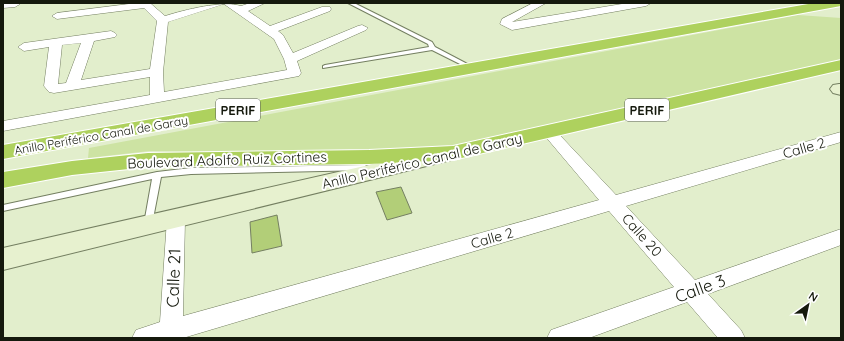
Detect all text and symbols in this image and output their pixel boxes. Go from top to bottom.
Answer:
road number: PERIF [216,99,260,121]
road number: PERIF [625,99,669,121]
street label: Anillo Periférico Canal de Garay [13,112,189,158]
street label: Anillo Periférico Canal de Garay [320,129,524,193]
street label: Calle 2 [781,133,828,163]
street label: Boulevard Adolfo Ruiz Cortines [127,148,327,172]
street label: Calle 20 [618,210,666,260]
street label: Calle 2 [469,223,516,253]
street label: Calle 21 [161,248,185,308]
street label: Calle 3 [672,269,728,307]
north arrow [788,285,828,325]
text: N [806,289,821,305]

